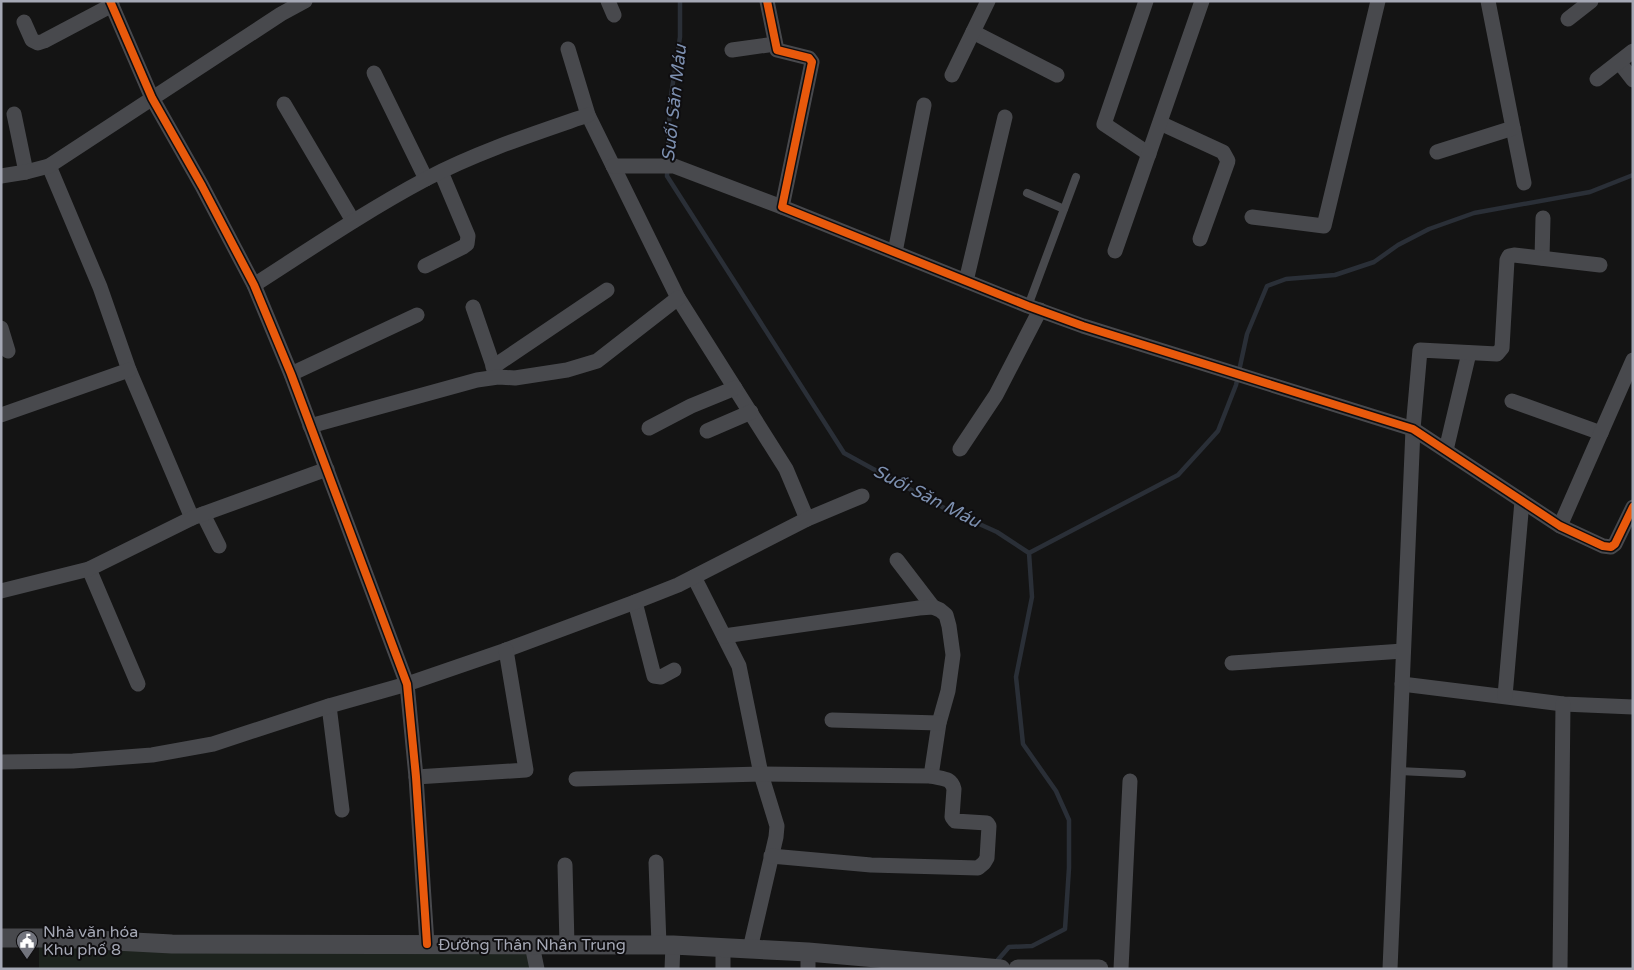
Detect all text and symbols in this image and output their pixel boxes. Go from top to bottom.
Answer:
water label: Suối Săn Máu [657,43,691,162]
water label: Suối Săn Máu [870,460,985,533]
place label: Nhà văn hóa Khu phố 8 [43,922,138,960]
public building icon: Nhà văn hóa Khu phố 8 [15,929,39,960]
street label: Đường Thân Nhân Trung [438,935,626,955]

